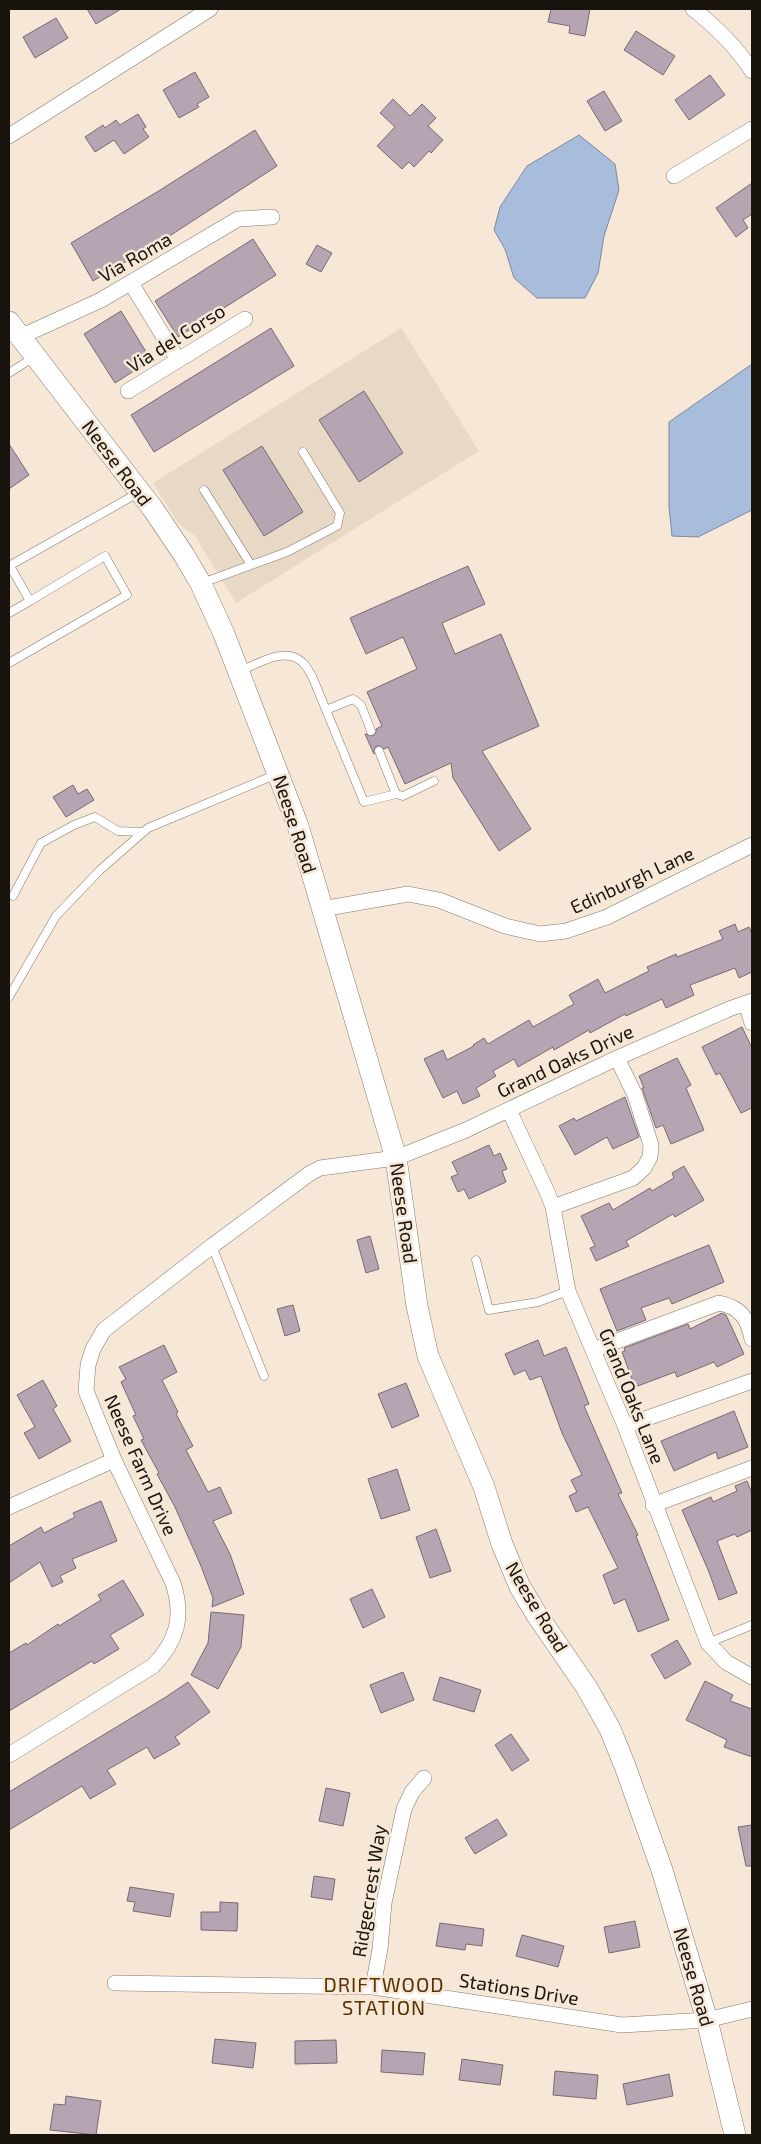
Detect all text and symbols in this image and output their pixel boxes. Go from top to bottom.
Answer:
street label: Via Roma [94,226,175,287]
street label: Via del Corso [123,298,229,377]
street label: Neese Road [78,415,157,510]
street label: Neese Road [269,772,322,876]
street label: Edinburgh Lane [566,841,697,918]
street label: Grand Oaks Drive [493,1019,637,1102]
street label: Neese Road [386,1161,423,1265]
street label: Grand Oaks Lane [595,1325,670,1467]
street label: Neese Farm Drive [100,1391,183,1539]
street label: Neese Road [501,1557,573,1656]
street label: Ridgecrest Way [347,1823,390,1959]
street label: Neese Road [669,1925,720,2029]
street label: Stations Drive [458,1968,581,2009]
district label: DRIFTWOOD STATION [323,1972,445,2019]

